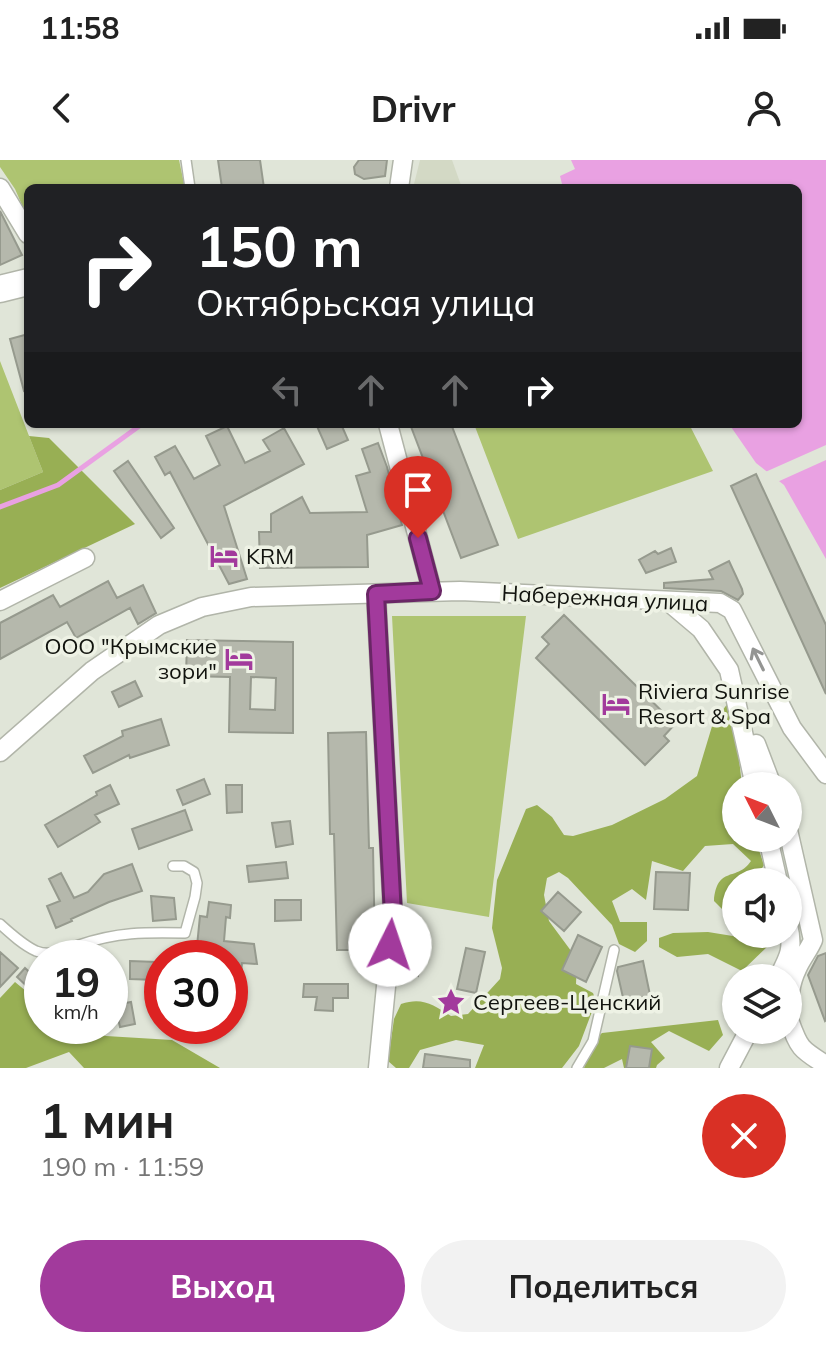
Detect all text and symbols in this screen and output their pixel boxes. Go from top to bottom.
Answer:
text: 11:58 [40,9,119,47]
icon: back [40,86,84,130]
text: Drivr [371,86,455,131]
icon: person [742,86,786,130]
text: 150 m [196,211,363,281]
icon: right [64,216,168,320]
text: Октябрьская улица [196,280,536,325]
icon: left [265,368,309,412]
icon: ahead [349,368,393,412]
icon: ahead [433,368,477,412]
icon: right [517,368,561,412]
pin [384,456,452,538]
icon: arrive [396,468,440,512]
hotel icon: KRM [209,541,239,571]
place label: KRM [246,542,294,570]
street label: Набережная улица [501,579,709,617]
place label: ООО "Крымские зори" [44,632,217,685]
hotel icon: ООО "Крымские зори" [224,644,254,674]
one-way arrow [749,647,765,671]
place label: Riviera Sunrise Resort & Spa [638,677,790,730]
hotel icon: Riviera Sunrise Resort & Spa [601,689,631,719]
north arrow [722,772,802,852]
map controls [722,772,802,1044]
button: sound [722,868,802,948]
position arrow [348,903,432,987]
speed limit sign: 30 [144,940,248,1044]
text: 19 [52,957,100,1007]
button: layers [722,964,802,1044]
place icon: Сергеев-Ценский [436,987,466,1017]
place label: Сергеев-Ценский [473,988,661,1016]
text: km/h [53,999,99,1024]
text: 1 мин [40,1090,175,1150]
button: close [702,1094,786,1178]
text: 190 m · 11:59 [40,1150,204,1183]
button: Выход [40,1240,405,1332]
button: Поделиться [421,1240,786,1332]

